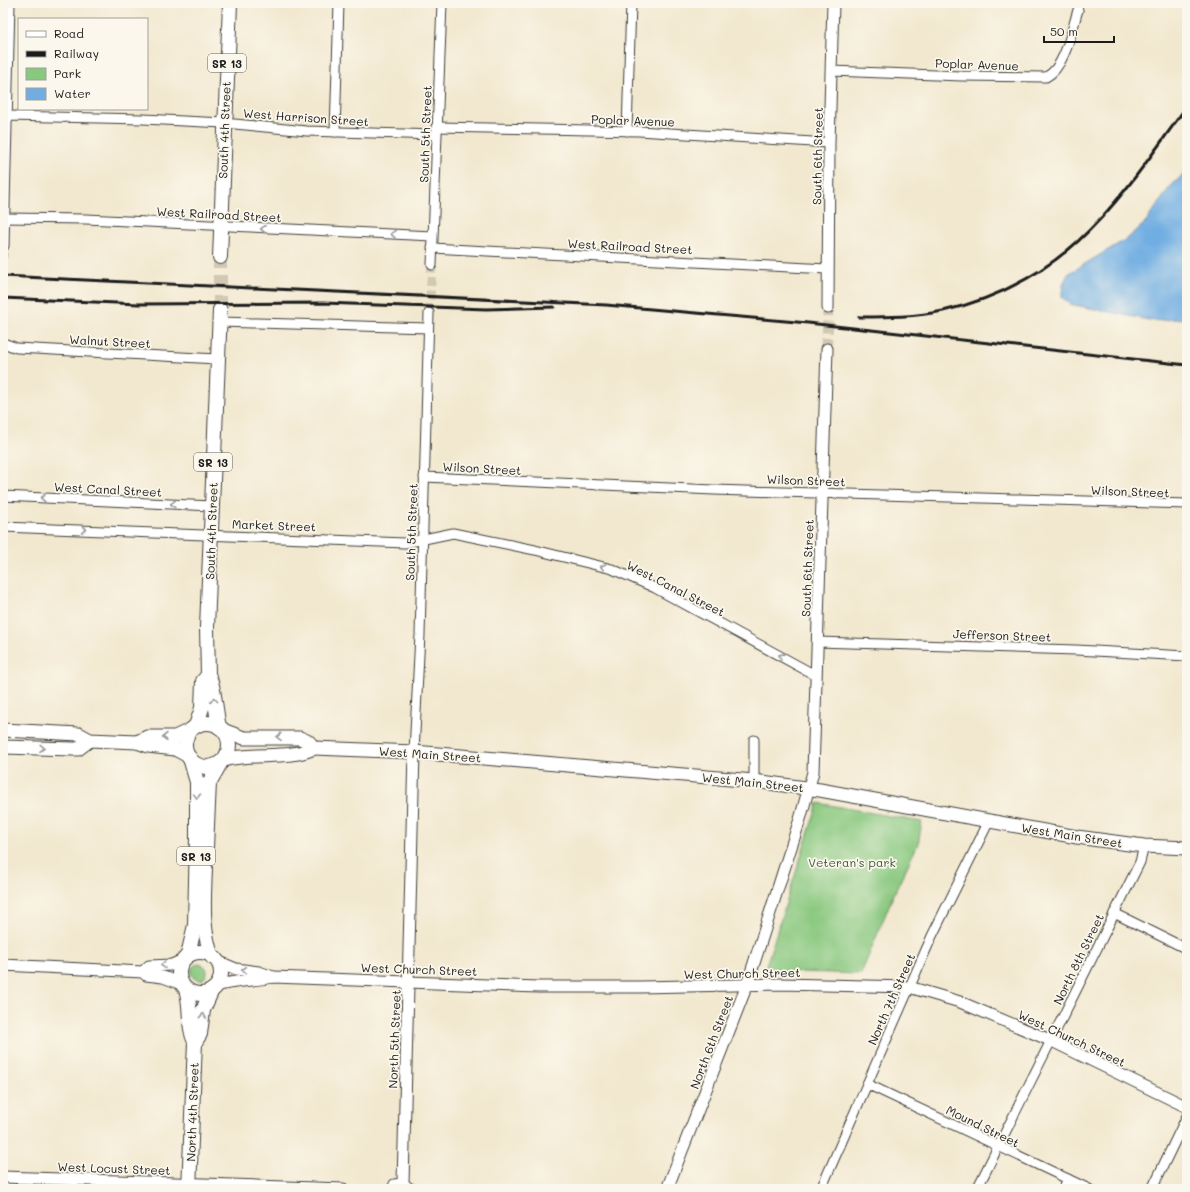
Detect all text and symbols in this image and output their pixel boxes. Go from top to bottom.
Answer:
legend [18,18,148,110]
scale bar [1044,18,1114,44]
text: 50 m [1050,23,1078,39]
text: Road [54,25,84,41]
text: Railway [54,45,99,61]
road number: SR 13 [208,54,246,72]
street label: Poplar Avenue [935,55,1019,73]
text: Park [54,65,81,81]
street label: South 4th Street [214,81,234,179]
text: Water [54,85,91,101]
street label: South 5th Street [415,85,435,183]
street label: West Harrison Street [242,105,370,129]
street label: South 6th Street [808,107,826,205]
street label: Poplar Avenue [591,111,675,129]
street label: West Railroad Street [156,203,282,225]
one-way arrow [260,224,266,233]
one-way arrow [390,230,396,239]
street label: West Railroad Street [567,235,693,257]
street label: Walnut Street [69,331,151,351]
road number: SR 13 [194,453,232,471]
street label: Wilson Street [442,458,522,478]
street label: Wilson Street [766,471,846,489]
street label: West Canal Street [54,478,162,500]
street label: South 4th Street [201,482,221,580]
street label: Wilson Street [1090,482,1170,500]
street label: South 5th Street [401,483,421,581]
one-way arrow [40,493,46,502]
one-way arrow [170,500,176,508]
street label: Market Street [232,516,316,534]
street label: South 6th Street [797,519,817,617]
one-way arrow [81,525,87,533]
street label: West Canal Street [624,556,728,620]
one-way arrow [600,563,606,571]
street label: Jefferson Street [953,625,1051,645]
one-way arrow [778,653,785,660]
one-way arrow [209,697,218,704]
one-way arrow [162,733,168,741]
one-way arrow [276,733,282,742]
street label: West Main Street [378,742,482,766]
one-way arrow [39,744,45,752]
street label: West Main Street [701,769,805,795]
one-way arrow [193,793,201,799]
street label: West Main Street [1020,819,1124,851]
road number: SR 13 [177,847,215,865]
park label: Veteran's park [808,854,896,870]
street label: North 8th Street [1049,911,1107,1007]
street label: North 7th Street [864,951,918,1047]
street label: West Church Street [360,959,478,979]
one-way arrow [159,961,166,970]
street label: West Church Street [684,964,800,982]
one-way arrow [241,966,247,975]
street label: North 5th Street [384,989,404,1089]
street label: North 6th Street [686,993,736,1091]
street label: West Church Street [1016,1006,1128,1070]
one-way arrow [198,1013,207,1019]
street label: North 4th Street [182,1062,202,1162]
street label: Mound Street [944,1101,1022,1151]
street label: West Locust Street [57,1158,171,1178]

